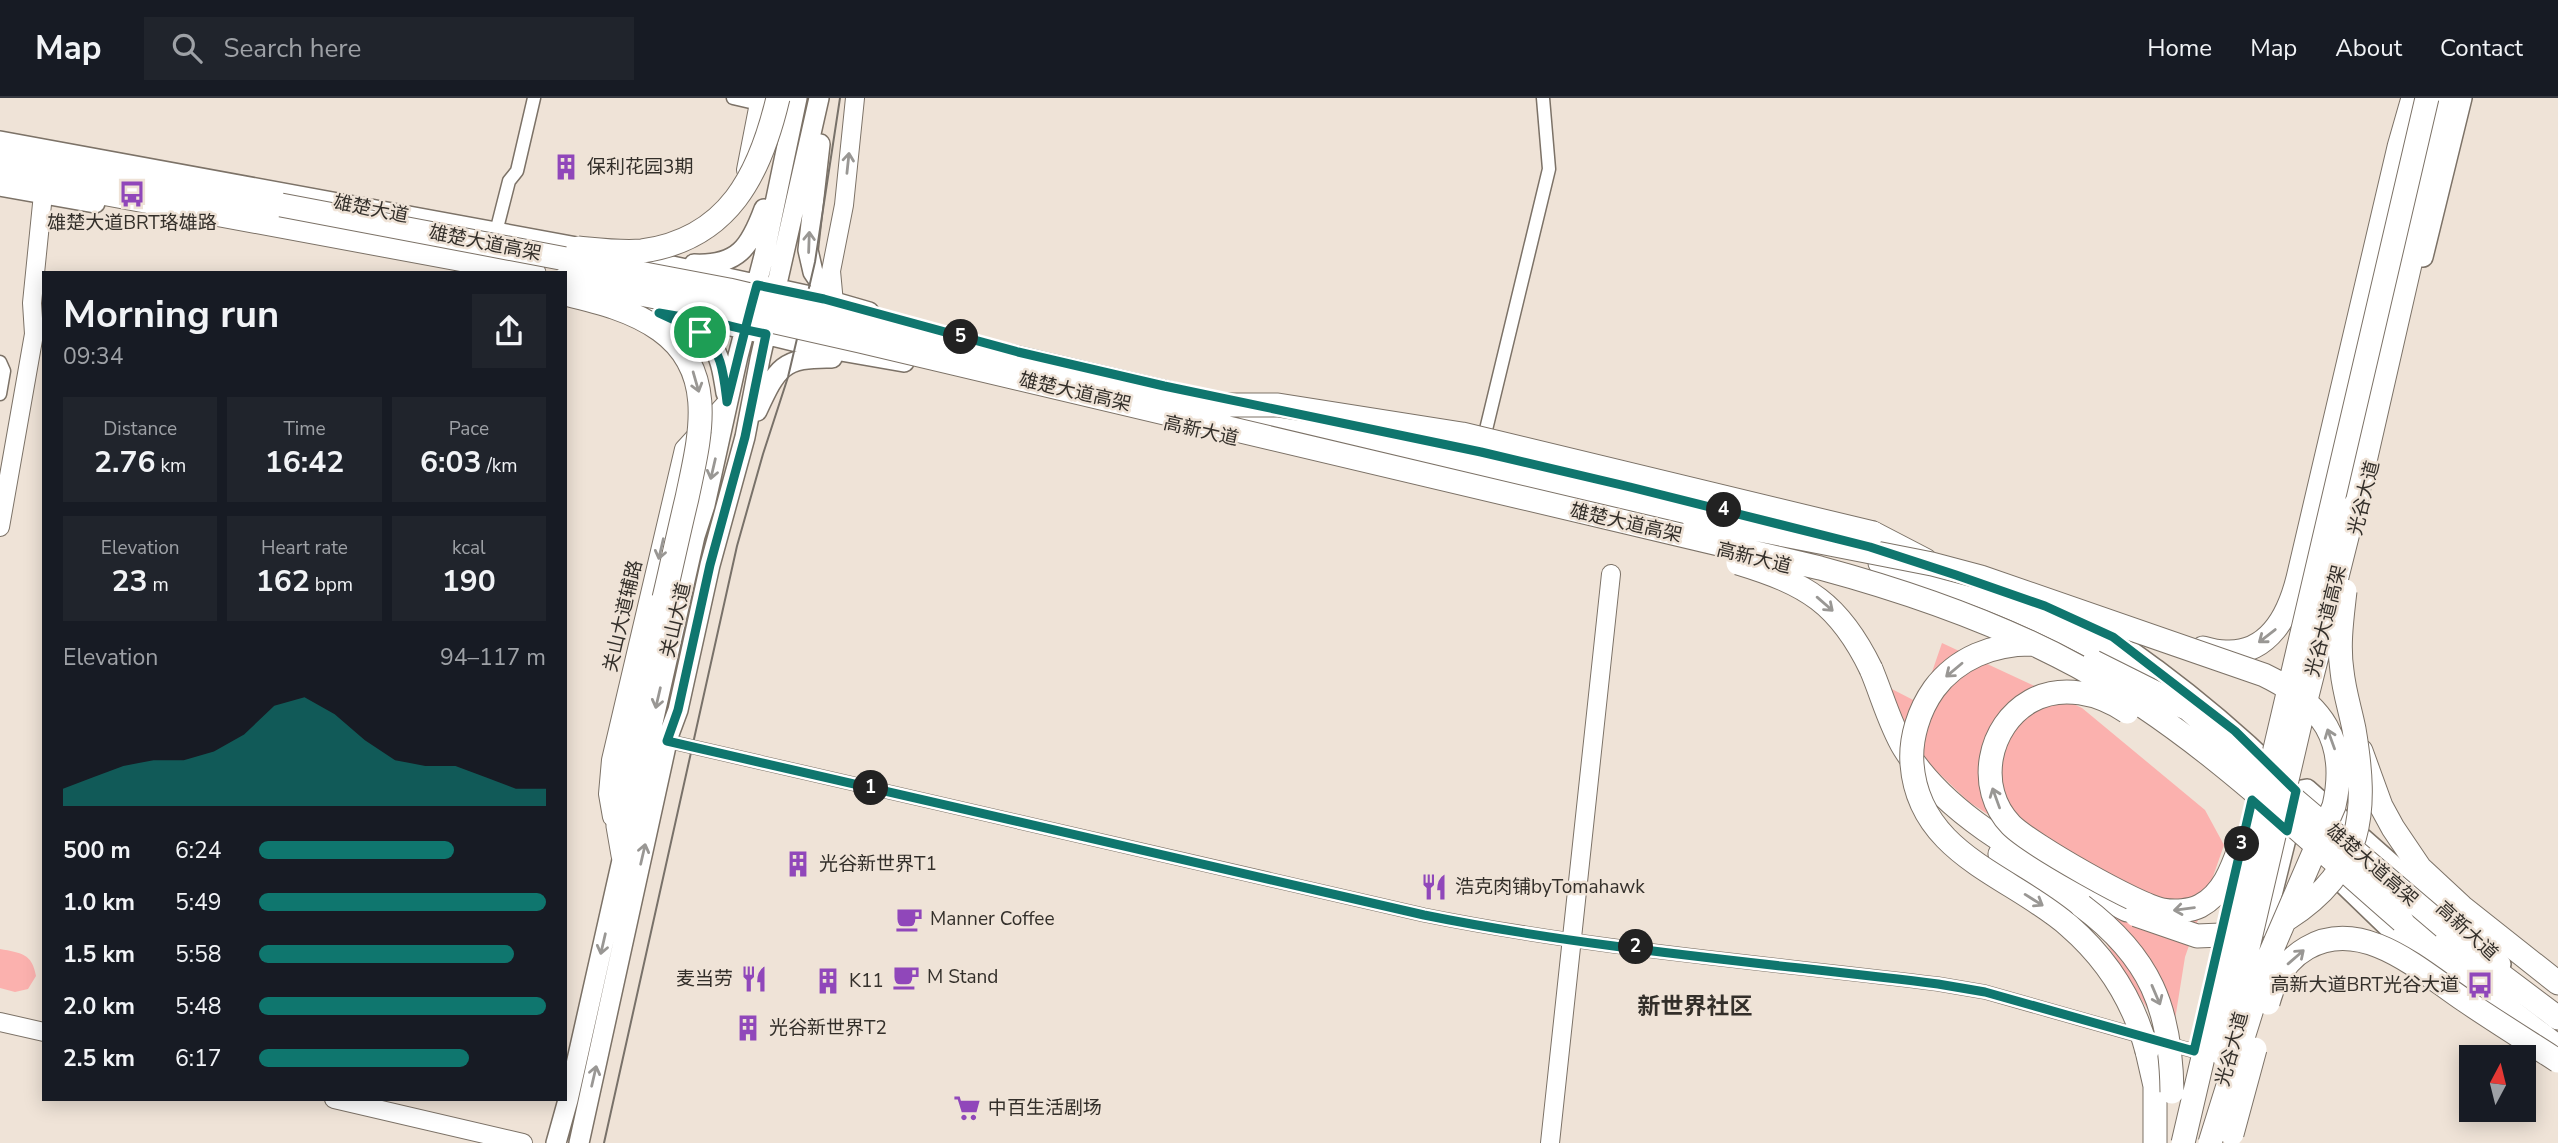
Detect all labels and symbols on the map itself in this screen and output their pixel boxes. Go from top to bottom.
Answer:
building icon: 保利花园3期 [551,152,581,182]
one-way arrow [842,152,855,174]
place label: 保利花园3期 [587,154,693,180]
bus stop icon: 雄楚大道BRT珞雄路 [117,179,147,209]
street label: 雄楚大道 [331,189,411,229]
place label: 雄楚大道BRT珞雄路 [47,210,217,236]
street label: 雄楚大道高架 [427,219,543,267]
one-way arrow [802,231,815,254]
pin [670,302,730,362]
pin: 5 [944,320,978,354]
street label: 雄楚大道高架 [1017,367,1133,417]
one-way arrow [690,370,703,392]
street label: 高新大道 [1161,410,1241,452]
one-way arrow [706,457,719,480]
street label: 光谷大道 [2342,458,2386,538]
pin: 4 [1706,492,1742,528]
street label: 雄楚大道高架 [1568,498,1684,548]
street label: 高新大道 [1714,536,1794,580]
one-way arrow [653,537,667,560]
street label: 关山大道辅路 [598,558,648,674]
street label: 光谷大道高架 [2300,563,2352,679]
street label: 关山大道 [655,580,697,660]
one-way arrow [1815,596,1833,612]
one-way arrow [2258,629,2276,644]
one-way arrow [1945,662,1963,678]
one-way arrow [651,686,664,709]
one-way arrow [2324,729,2337,751]
pin: 1 [854,770,888,806]
one-way arrow [1989,788,2001,809]
street label: 雄楚大道高架 [2320,818,2424,912]
pin: 3 [2224,826,2260,862]
one-way arrow [637,843,650,866]
building icon: 光谷新世界T1 [783,849,813,879]
place label: 光谷新世界T1 [819,851,937,877]
restaurant icon: 浩克肉铺byTomahawk [1419,872,1449,902]
place label: 浩克肉铺byTomahawk [1455,874,1645,900]
one-way arrow [2024,893,2043,908]
street label: 高新大道 [2430,896,2504,966]
one-way arrow [2173,902,2196,915]
cafe icon: Manner Coffee [894,904,924,934]
place label: Manner Coffee [930,906,1055,932]
pin: 2 [1618,930,1654,964]
one-way arrow [596,932,609,955]
one-way arrow [2287,949,2305,965]
cafe icon: M Stand [891,962,921,992]
restaurant icon: 麦当劳 [739,964,769,994]
place label: M Stand [927,964,998,990]
place label: 麦当劳 [676,966,733,992]
building icon: K11 [813,966,843,996]
place label: K11 [849,968,884,994]
bus stop icon: 高新大道BRT光谷大道 [2465,970,2495,1000]
place label: 高新大道BRT光谷大道 [2270,972,2459,998]
one-way arrow [2150,983,2163,1005]
district label: 新世界社区 [1638,991,1753,1022]
street label: 光谷大道 [2210,1009,2254,1089]
building icon: 光谷新世界T2 [733,1013,763,1043]
place label: 光谷新世界T2 [769,1015,887,1041]
north arrow [2459,1045,2536,1122]
one-way arrow [588,1065,602,1088]
supermarket icon: 中百生活剧场 [952,1093,982,1123]
place label: 中百生活剧场 [988,1095,1102,1121]

